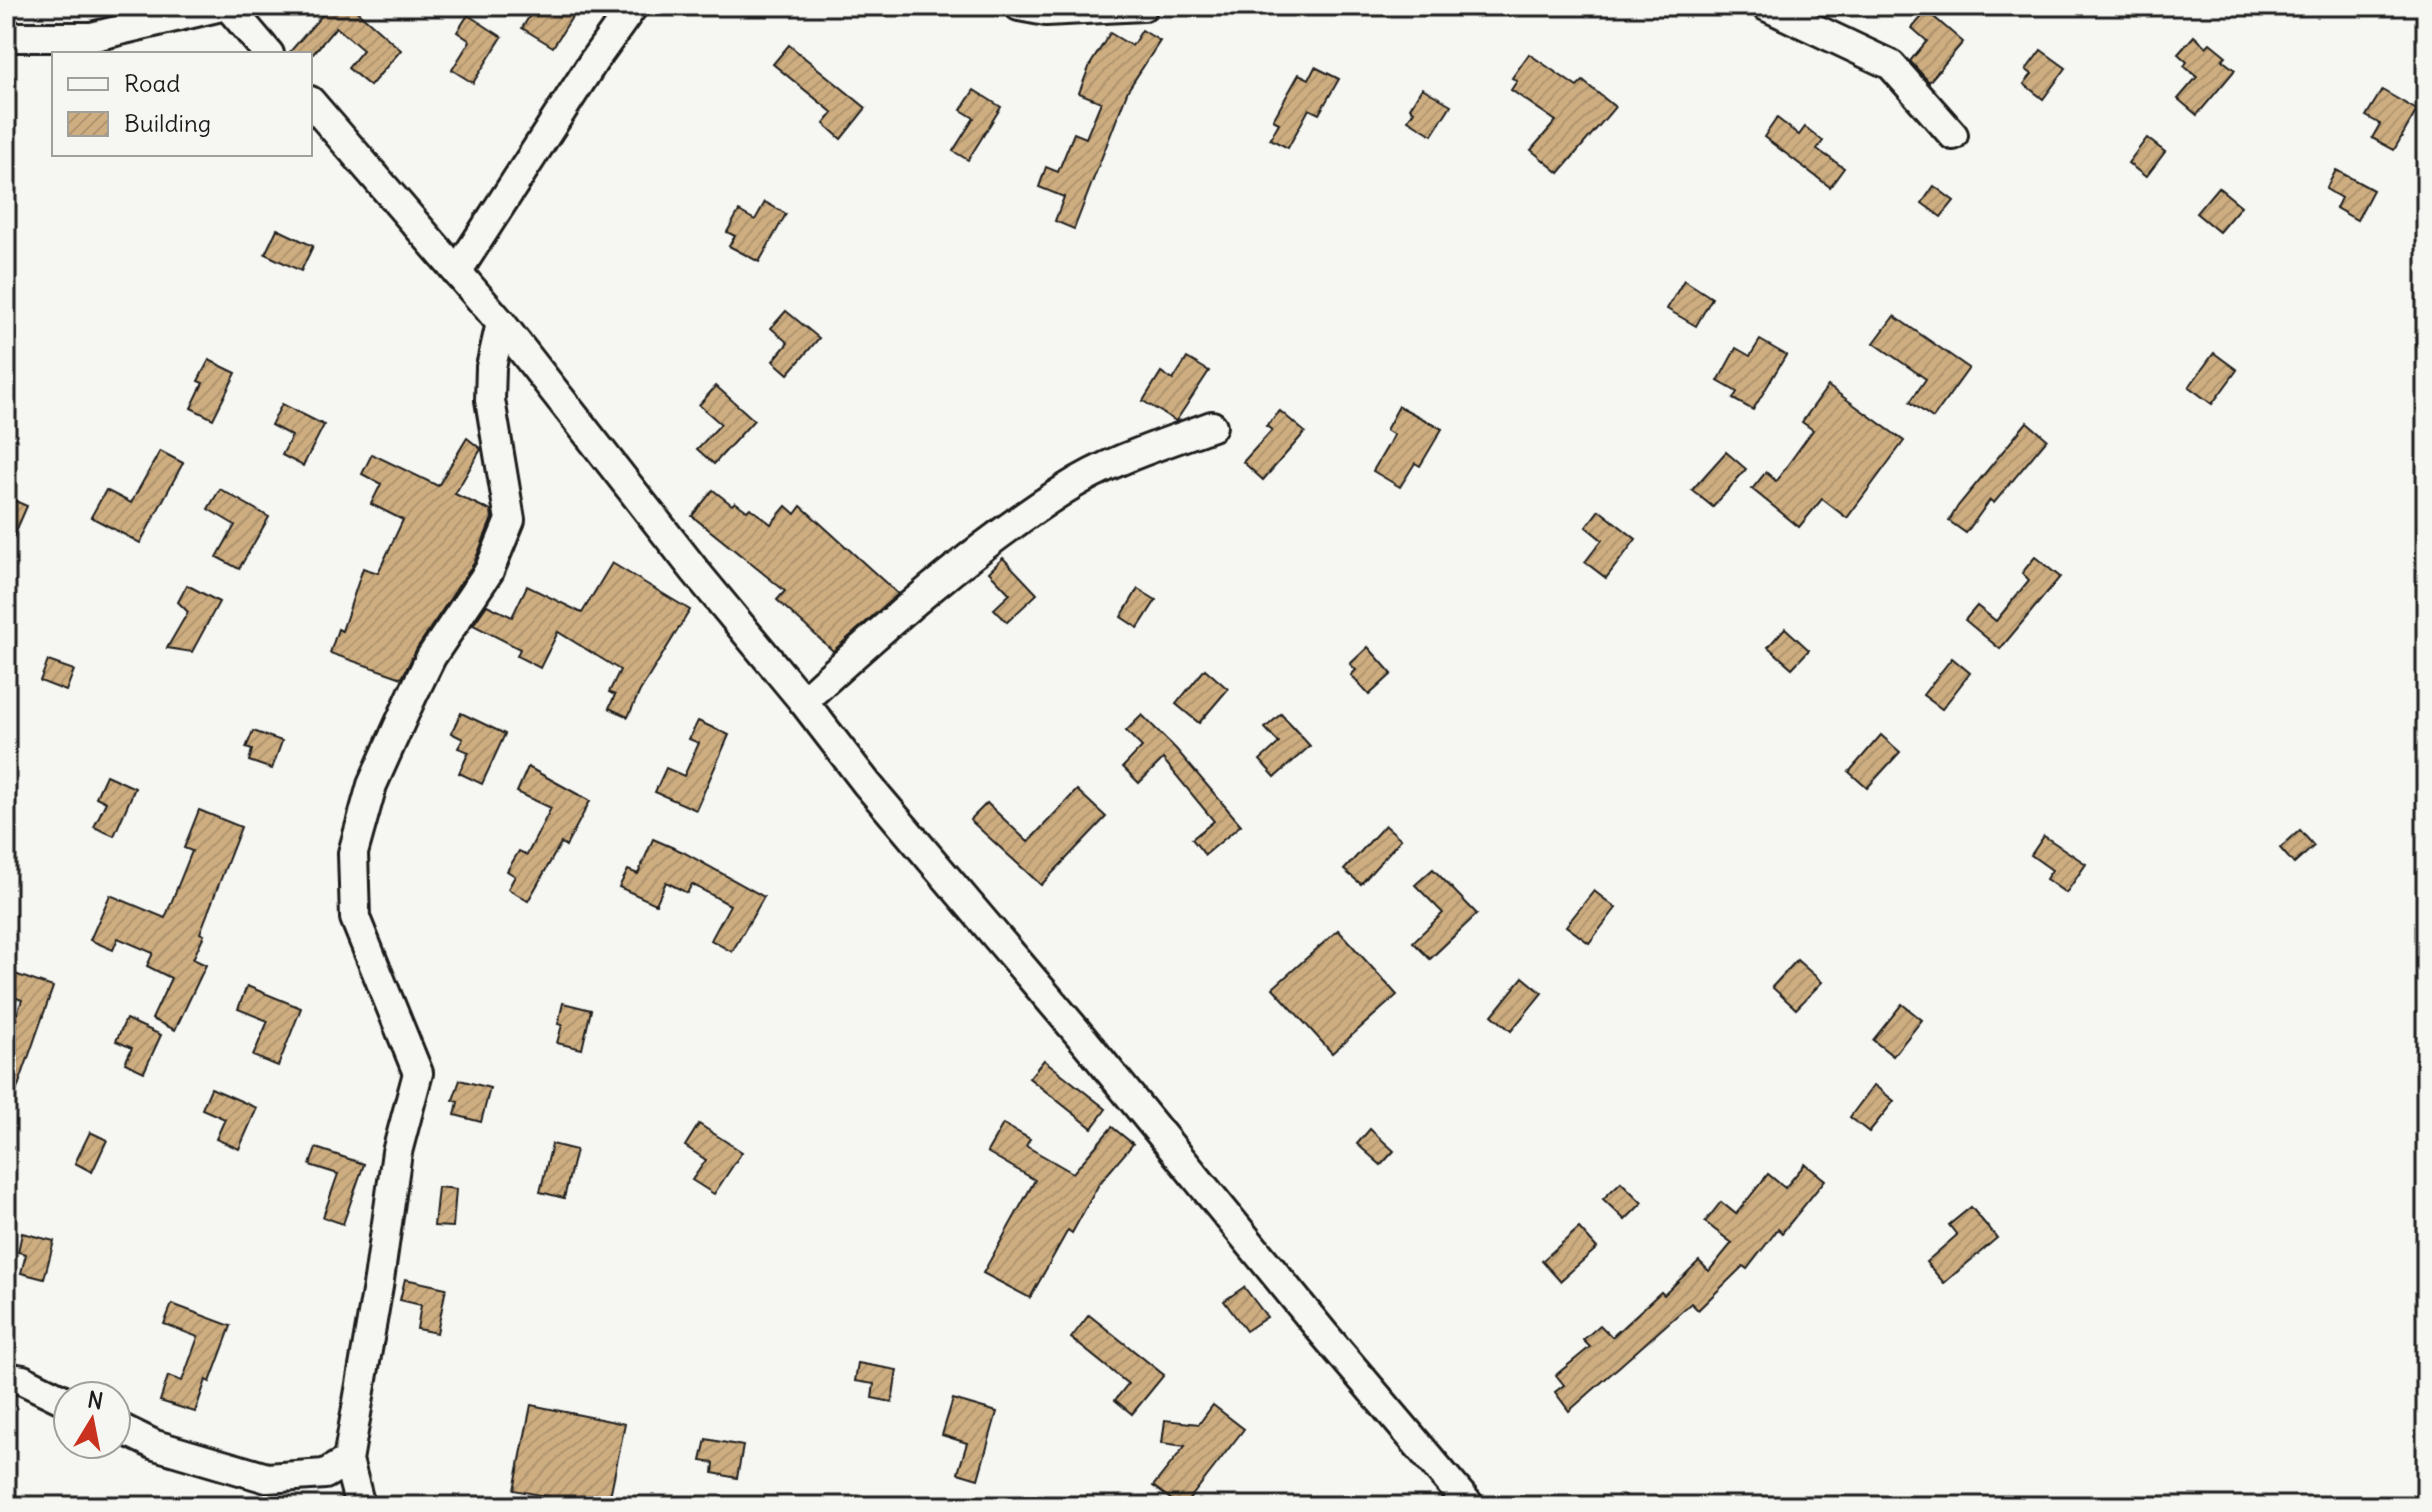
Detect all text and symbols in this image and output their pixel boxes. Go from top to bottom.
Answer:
legend [52,52,312,156]
text: Road [124,68,180,98]
text: Building [124,108,211,138]
north arrow [52,1380,132,1460]
text: N [86,1385,105,1415]

